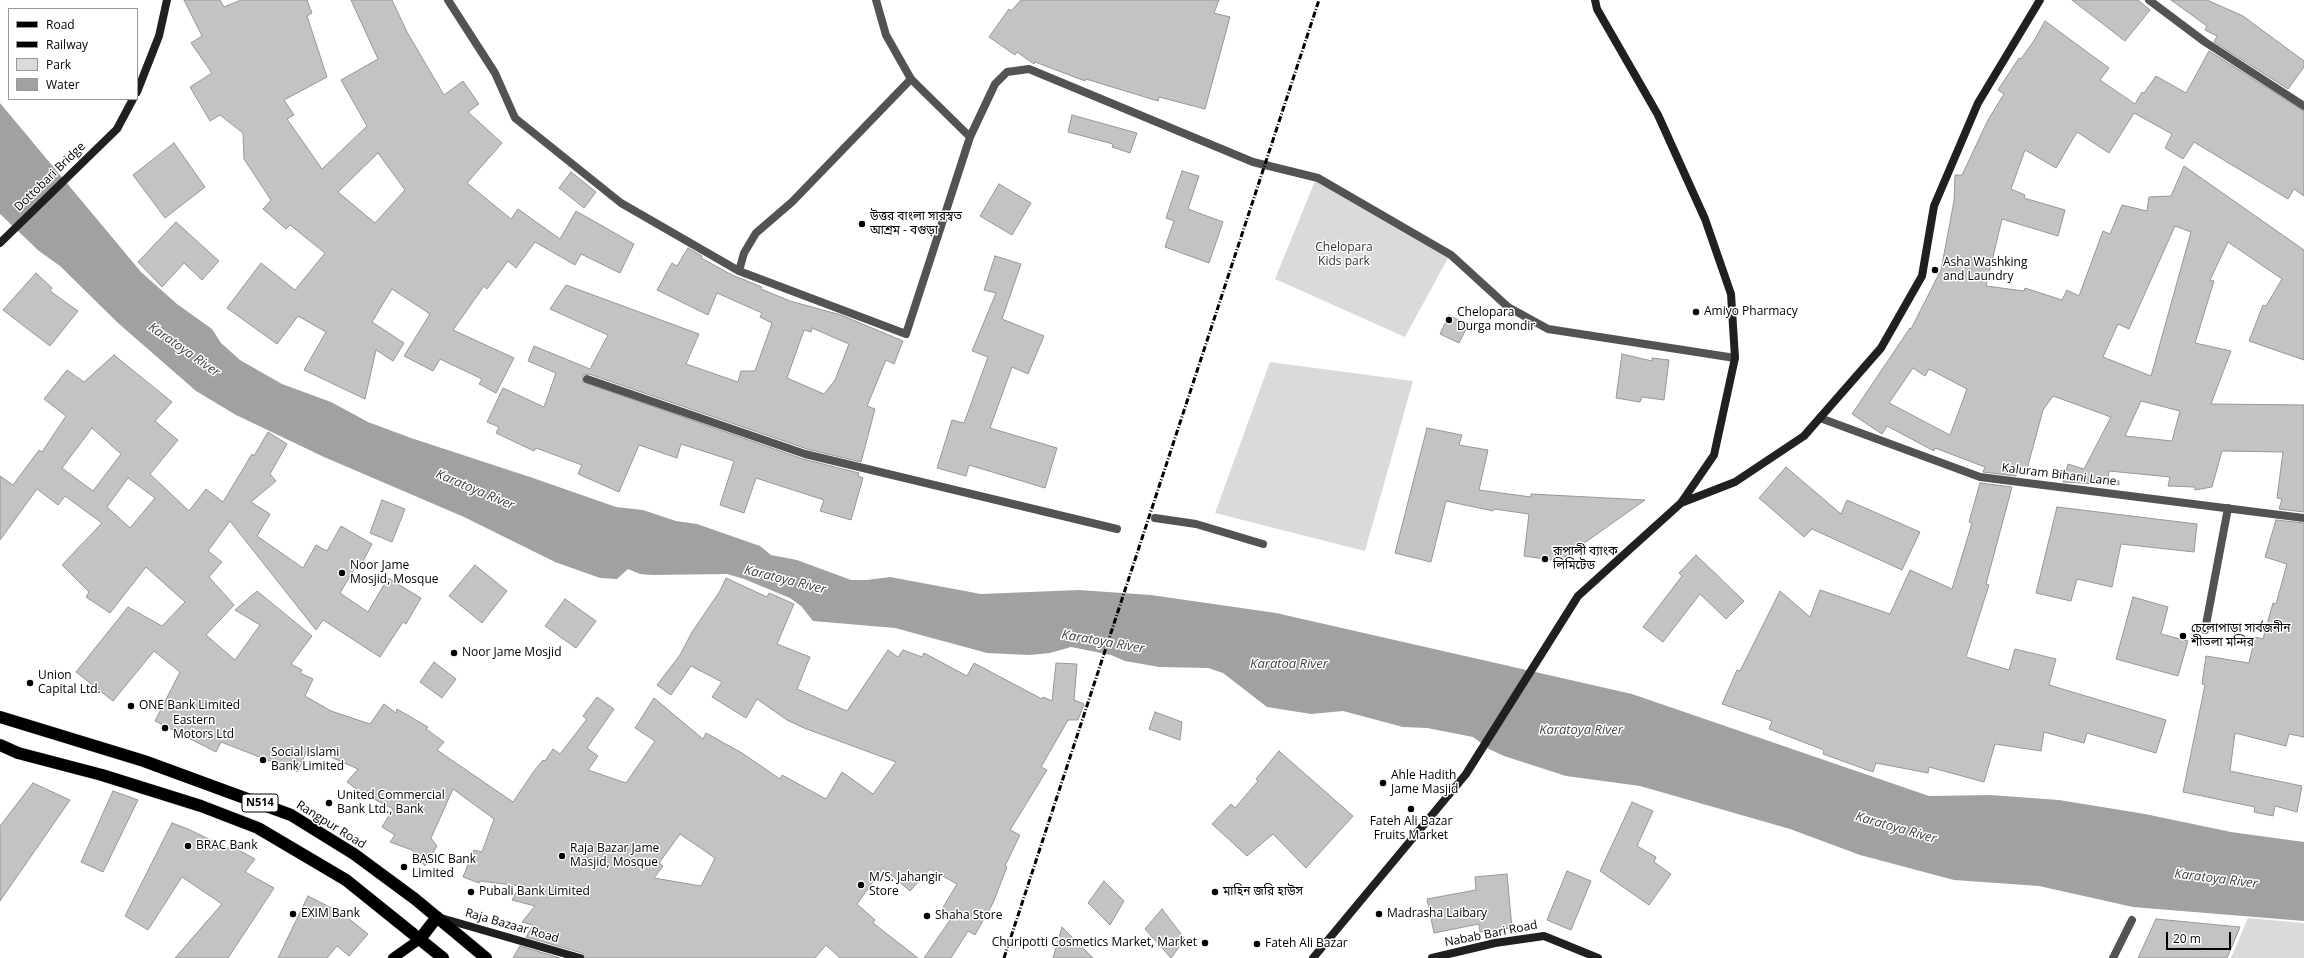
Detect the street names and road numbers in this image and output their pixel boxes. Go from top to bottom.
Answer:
street label: Dottobari Bridge [12,140,88,214]
street label: Kaluram Bihani Lane [2001,461,2117,489]
road number: N514 [242,794,278,812]
street label: Rangpur Road [294,798,368,852]
street label: Raja Bazaar Road [463,906,561,946]
street label: Nabab Bari Road [1443,918,1539,950]

